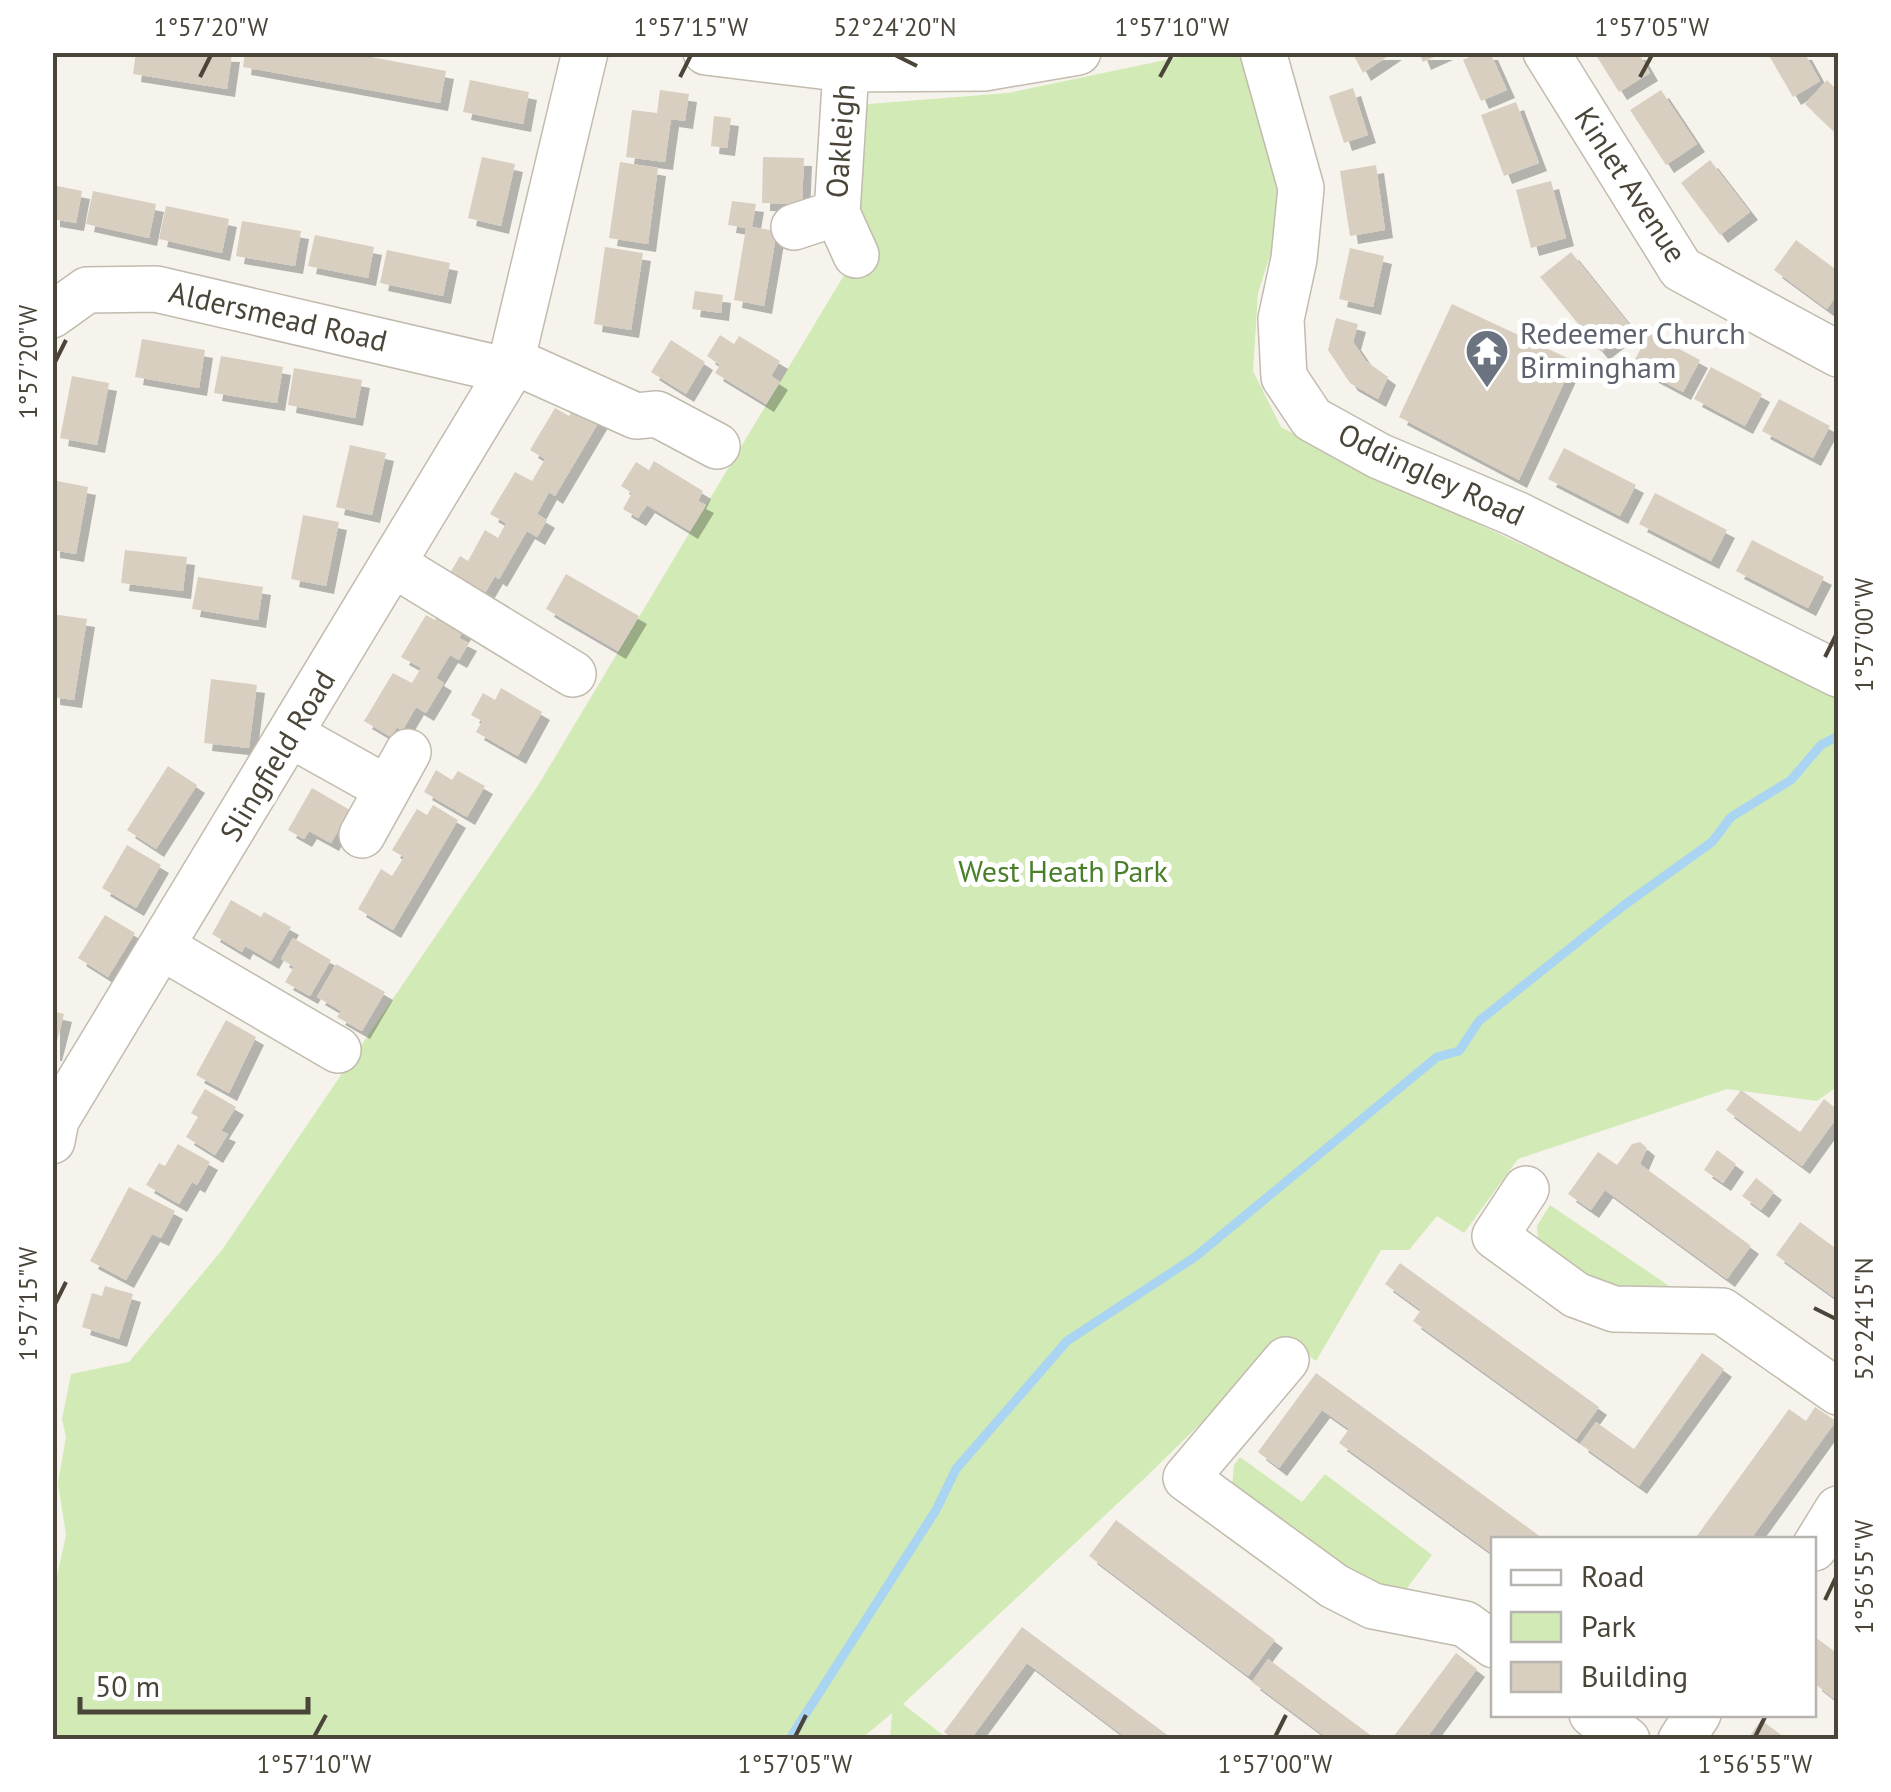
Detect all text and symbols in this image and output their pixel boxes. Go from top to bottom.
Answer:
text: 1°57'20"W [154,11,268,43]
text: 1°57'15"W [634,11,748,43]
text: 52°24'20"N [833,11,957,43]
text: 1°57'10"W [1115,11,1229,43]
text: 1°57'05"W [1595,11,1709,43]
street label: Oakleigh [816,83,863,199]
street label: Kinlet Avenue [1567,99,1696,269]
street label: Aldersmead Road [165,271,391,360]
text: 1°57'20"W [12,305,44,419]
place label: Redeemer Church Birmingham [1520,313,1746,386]
temple icon: Redeemer Church Birmingham [1464,328,1510,389]
street label: Oddingley Road [1332,413,1531,534]
text: 1°57'00"W [1848,578,1880,692]
street label: Slingfield Road [210,662,343,848]
park label: West Heath Park [958,851,1168,890]
text: 1°57'15"W [12,1247,44,1361]
text: 52°24'15"N [1848,1257,1880,1381]
text: 1°56'55"W [1848,1520,1880,1634]
legend [1491,1537,1816,1717]
text: Road [1581,1556,1645,1595]
text: Park [1581,1606,1637,1645]
scale bar [80,1652,308,1714]
text: Building [1581,1656,1688,1695]
text: 50 m [95,1666,160,1705]
text: 1°57'10"W [257,1748,371,1780]
text: 1°57'05"W [738,1748,852,1780]
text: 1°57'00"W [1218,1748,1332,1780]
text: 1°56'55"W [1698,1748,1812,1780]

